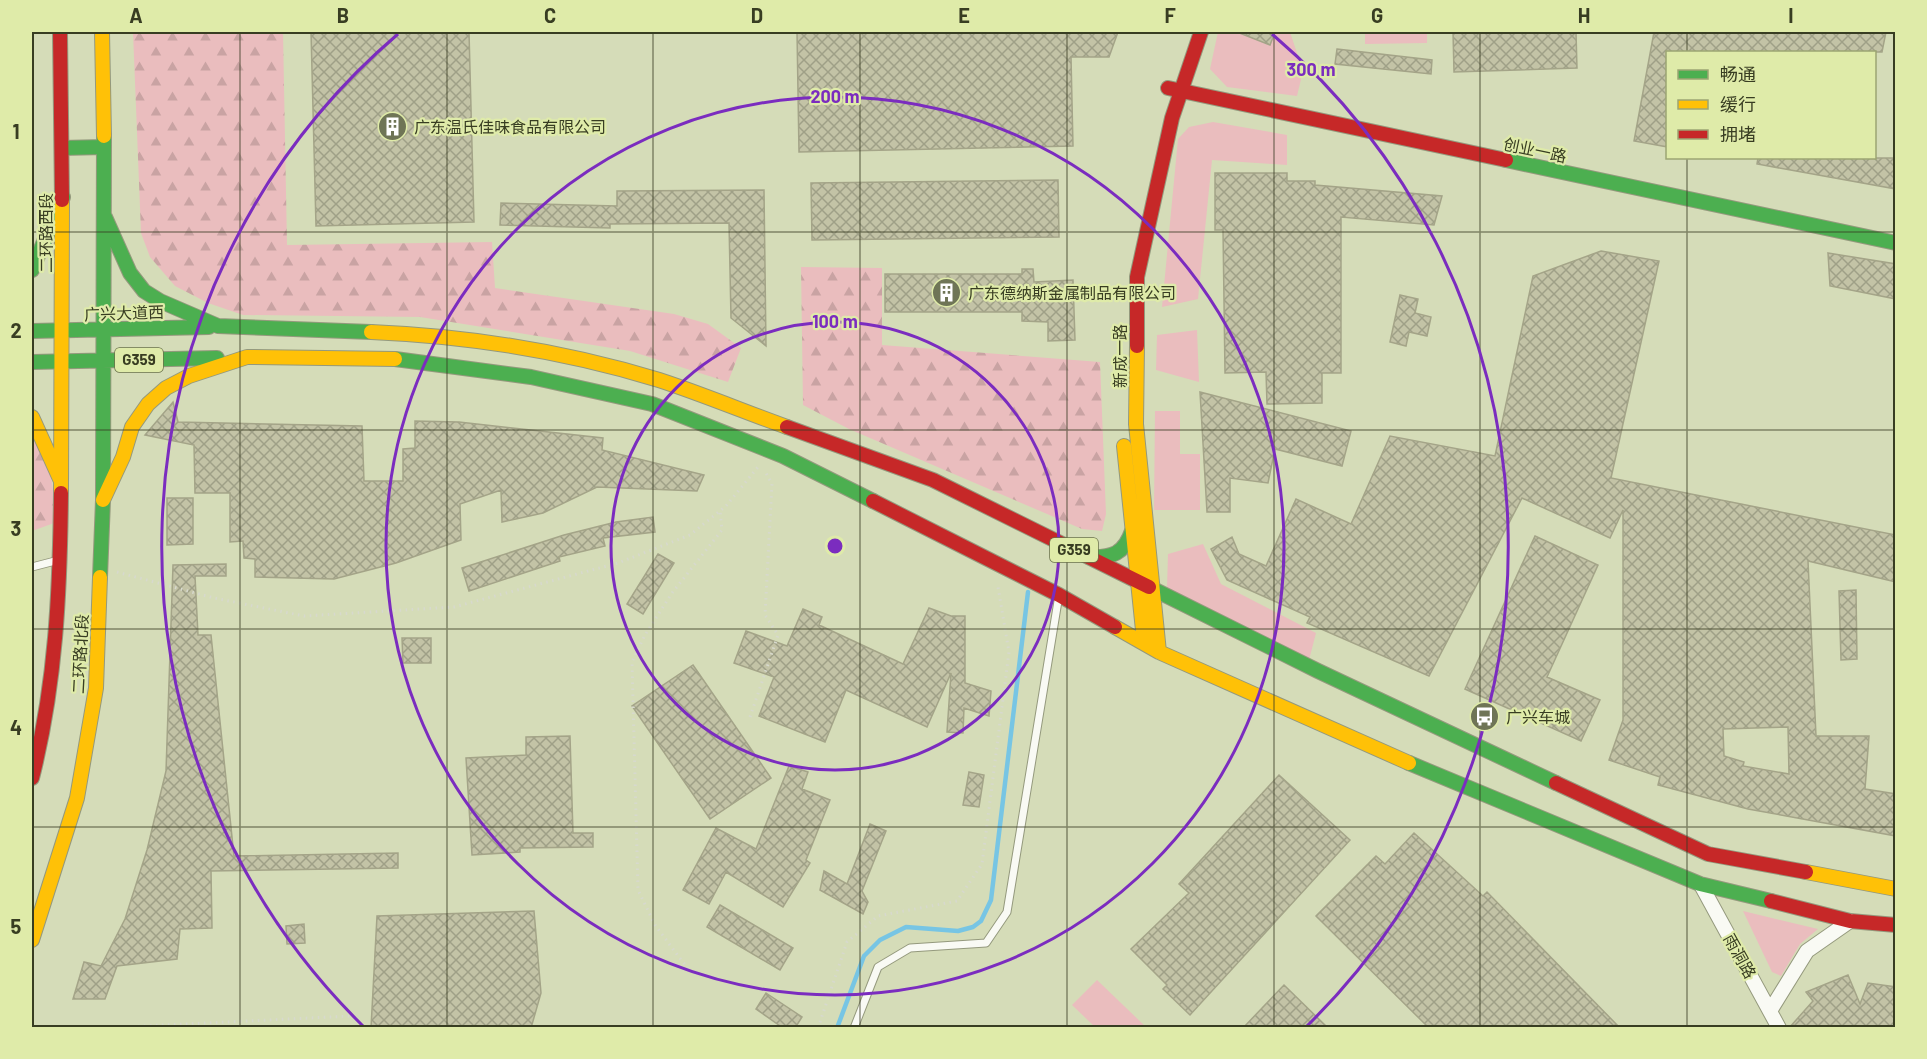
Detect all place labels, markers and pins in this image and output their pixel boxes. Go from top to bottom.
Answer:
building icon: 广东温氏佳味食品有限公司 [377,111,409,143]
place label: 广东温氏佳味食品有限公司 [414,117,606,136]
building icon: 广东德纳斯金属制品有限公司 [931,277,963,309]
place label: 广东德纳斯金属制品有限公司 [968,283,1176,302]
centre of rings [825,536,845,556]
bus stop icon: 广兴车城 [1469,701,1501,733]
place label: 广兴车城 [1506,707,1570,726]

